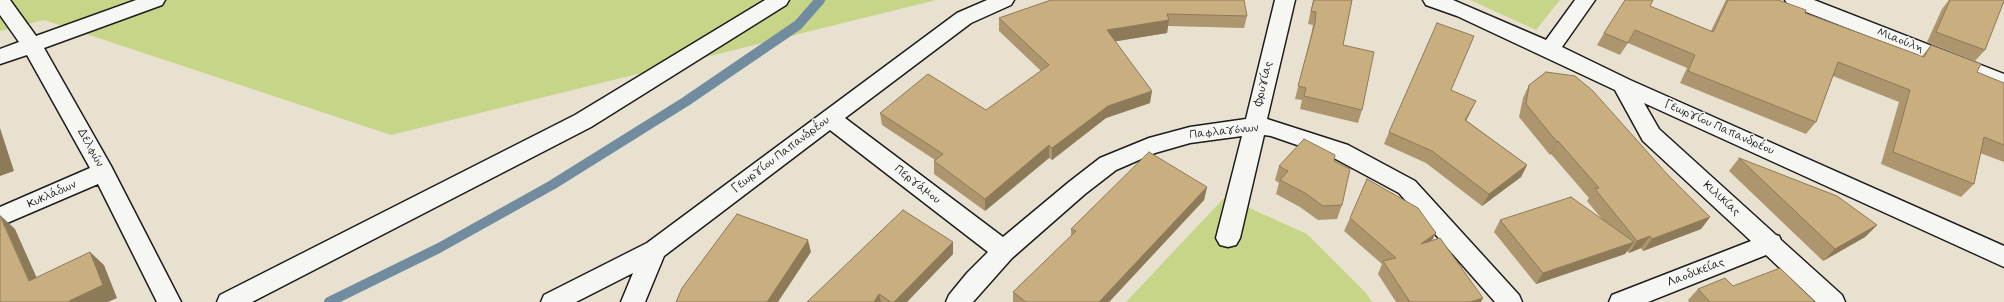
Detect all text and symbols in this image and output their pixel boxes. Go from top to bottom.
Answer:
street label: Μιαούλη [1875,26,1925,56]
street label: Φρυγίας [1251,60,1277,108]
street label: Γεωργίου Παπανδρέου [1662,97,1776,159]
street label: Γεωργίου Παπανδρέου [729,113,833,197]
street label: Παφλαγόνων [1189,121,1259,143]
street label: Δελφών [74,126,106,170]
street label: Περγάμου [891,162,943,208]
street label: Κυκλάδων [25,178,79,212]
street label: Κιλικίας [1699,178,1743,220]
street label: Λαοδικείας [1665,255,1727,291]

